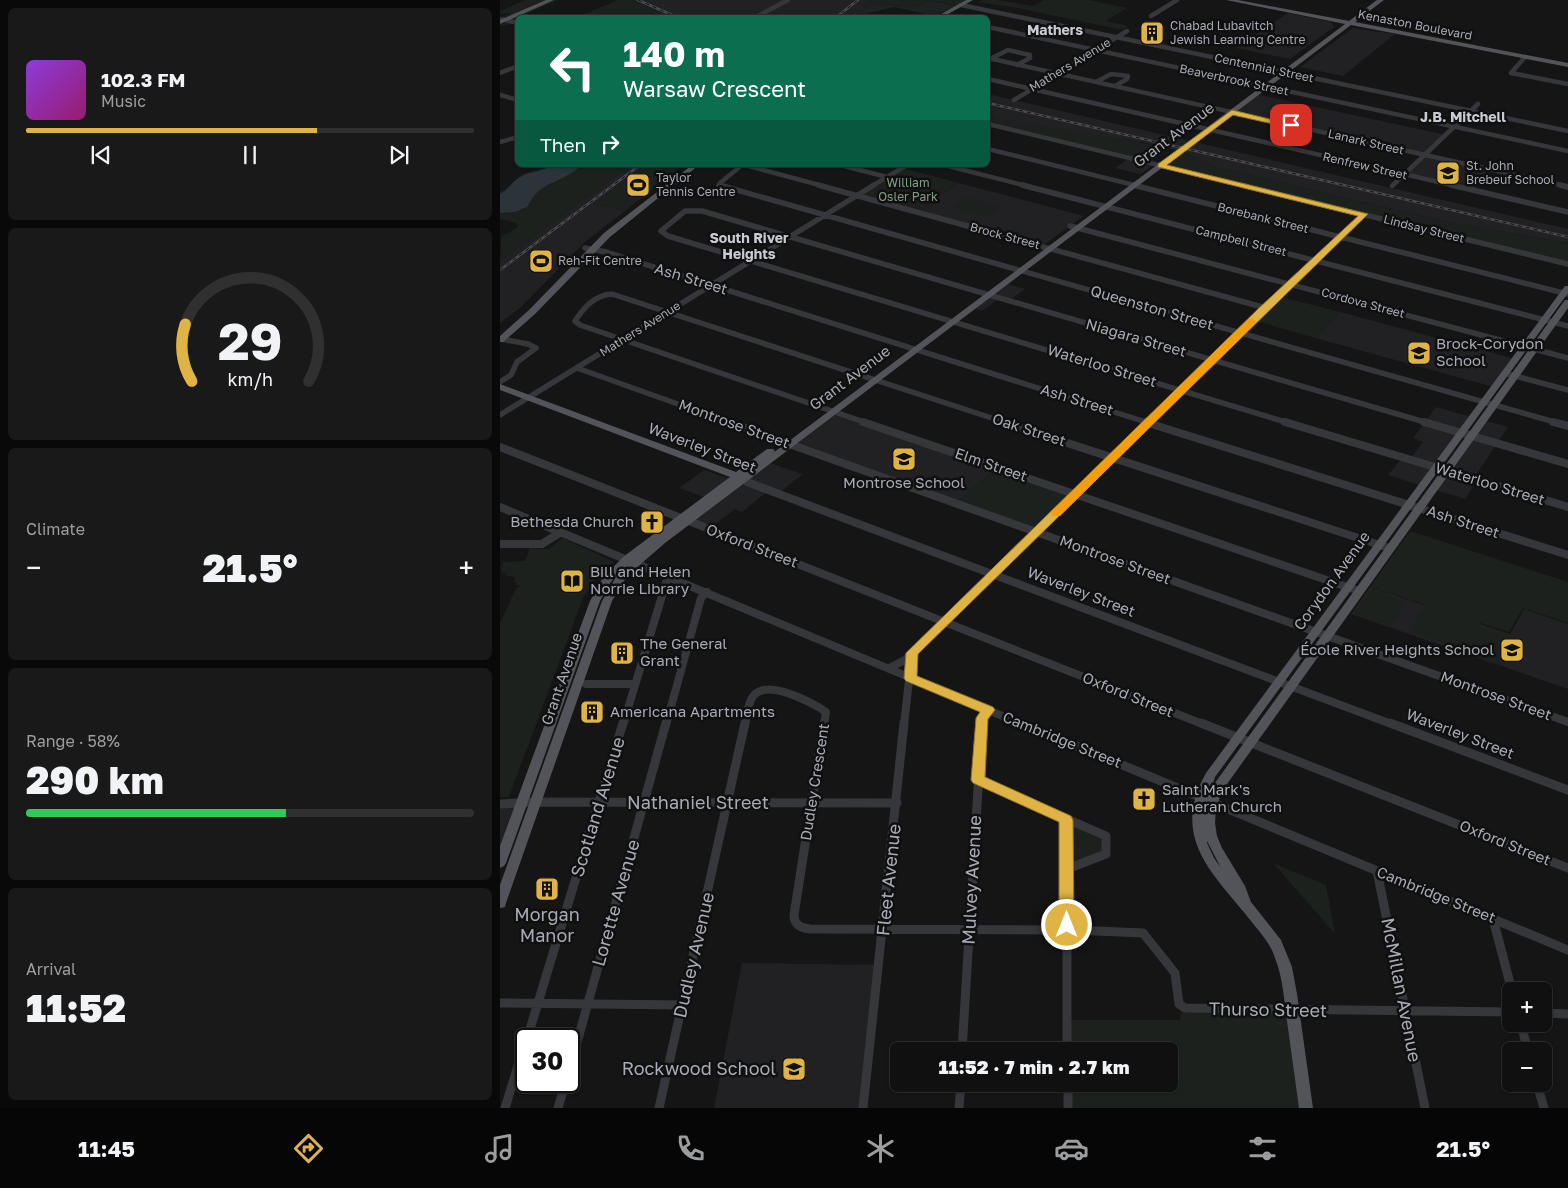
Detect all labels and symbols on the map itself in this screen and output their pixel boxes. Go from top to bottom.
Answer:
street label: Kenaston Boulevard [1357,6,1473,43]
place label: Chabad Lubavitch Jewish Learning Centre [1170,18,1305,47]
building icon: Chabad Lubavitch Jewish Learning Centre [1139,20,1165,46]
district label: Mathers [1027,21,1083,38]
street label: Mathers Avenue [1026,34,1113,95]
street label: Centennial Street [1213,50,1315,85]
street label: Beaverbrook Street [1178,61,1290,98]
street label: Grant Avenue [1129,98,1218,170]
pin [1270,104,1312,146]
district label: J.B. Mitchell [1420,108,1506,125]
street label: Lanark Street [1326,125,1406,158]
street label: Renfrew Street [1321,148,1409,183]
place label: St. John Brebeuf School [1466,158,1555,187]
school or university icon: St. John Brebeuf School [1435,160,1461,186]
place label: Taylor Tennis Centre [656,170,735,199]
sports icon: Taylor Tennis Centre [625,172,651,198]
park label: William Osler Park [878,175,938,204]
street label: Borebank Street [1216,199,1311,236]
street label: Lindsay Street [1382,211,1466,246]
street label: Brock Street [969,219,1042,252]
street label: Campbell Street [1194,222,1288,259]
district label: South River Heights [709,229,789,262]
sports icon: Reh-Fit Centre [528,248,554,274]
place label: Reh-Fit Centre [558,253,642,268]
street label: Ash Street [653,258,730,298]
street label: Queenston Street [1089,281,1216,333]
street label: Cordova Street [1320,284,1407,321]
street label: Mathers Avenue [597,298,683,359]
street label: Niagara Street [1084,314,1189,360]
place label: Brock-Corydon School [1436,334,1544,369]
street label: Waterloo Street [1045,340,1159,390]
school or university icon: Brock-Corydon School [1406,340,1432,366]
street label: Grant Avenue [805,341,894,413]
street label: Ash Street [1039,379,1116,419]
street label: Montrose Street [677,395,792,451]
street label: Oak Street [990,409,1068,449]
street label: Waverley Street [646,418,759,476]
street label: Elm Street [953,443,1030,485]
school or university icon: Montrose School [891,446,917,472]
street label: Waterloo Street [1433,458,1547,508]
place label: Montrose School [843,473,965,491]
street label: Ash Street [1425,501,1502,541]
church icon: Bethesda Church [639,509,665,535]
place label: Bethesda Church [510,512,634,530]
street label: Oxford Street [704,519,801,571]
street label: Corydon Avenue [1289,527,1373,633]
street label: Montrose Street [1058,531,1173,587]
place label: Bill and Helen Norrie Library [590,562,691,597]
street label: Waverley Street [1025,562,1138,620]
library icon: Bill and Helen Norrie Library [559,568,585,594]
street label: Grant Avenue [537,630,585,727]
place label: The General Grant [640,634,727,669]
school or university icon: École River Heights School [1499,637,1525,663]
building icon: The General Grant [609,640,635,666]
place label: École River Heights School [1300,640,1494,658]
street label: Montrose Street [1439,667,1554,723]
street label: Oxford Street [1080,668,1177,721]
building icon: Americana Apartments [579,699,605,725]
place label: Americana Apartments [610,702,775,720]
street label: Waverley Street [1404,704,1517,762]
street label: Cambridge Street [1000,707,1124,771]
street label: Dudley Crescent [796,722,832,842]
street label: Scotland Avenue [565,734,629,879]
place label: Saint Mark's Lutheran Church [1162,780,1282,815]
church icon: Saint Mark's Lutheran Church [1131,786,1157,812]
street label: Nathaniel Street [627,791,769,813]
street label: Mulvey Avenue [957,815,985,945]
street label: Oxford Street [1457,816,1554,869]
street label: Fleet Avenue [871,823,905,937]
street label: Lorette Avenue [586,837,644,969]
street label: Cambridge Street [1374,862,1498,926]
building icon: Morgan Manor [534,876,560,902]
street label: Dudley Avenue [668,890,718,1020]
position arrow [1040,898,1092,950]
place label: Morgan Manor [514,903,580,946]
street label: McMillan Avenue [1377,916,1427,1064]
street label: Thurso Street [1209,997,1327,1021]
speed limit sign: 30 [515,1028,580,1093]
school or university icon: Rockwood School [781,1056,807,1082]
place label: Rockwood School [622,1057,776,1079]

